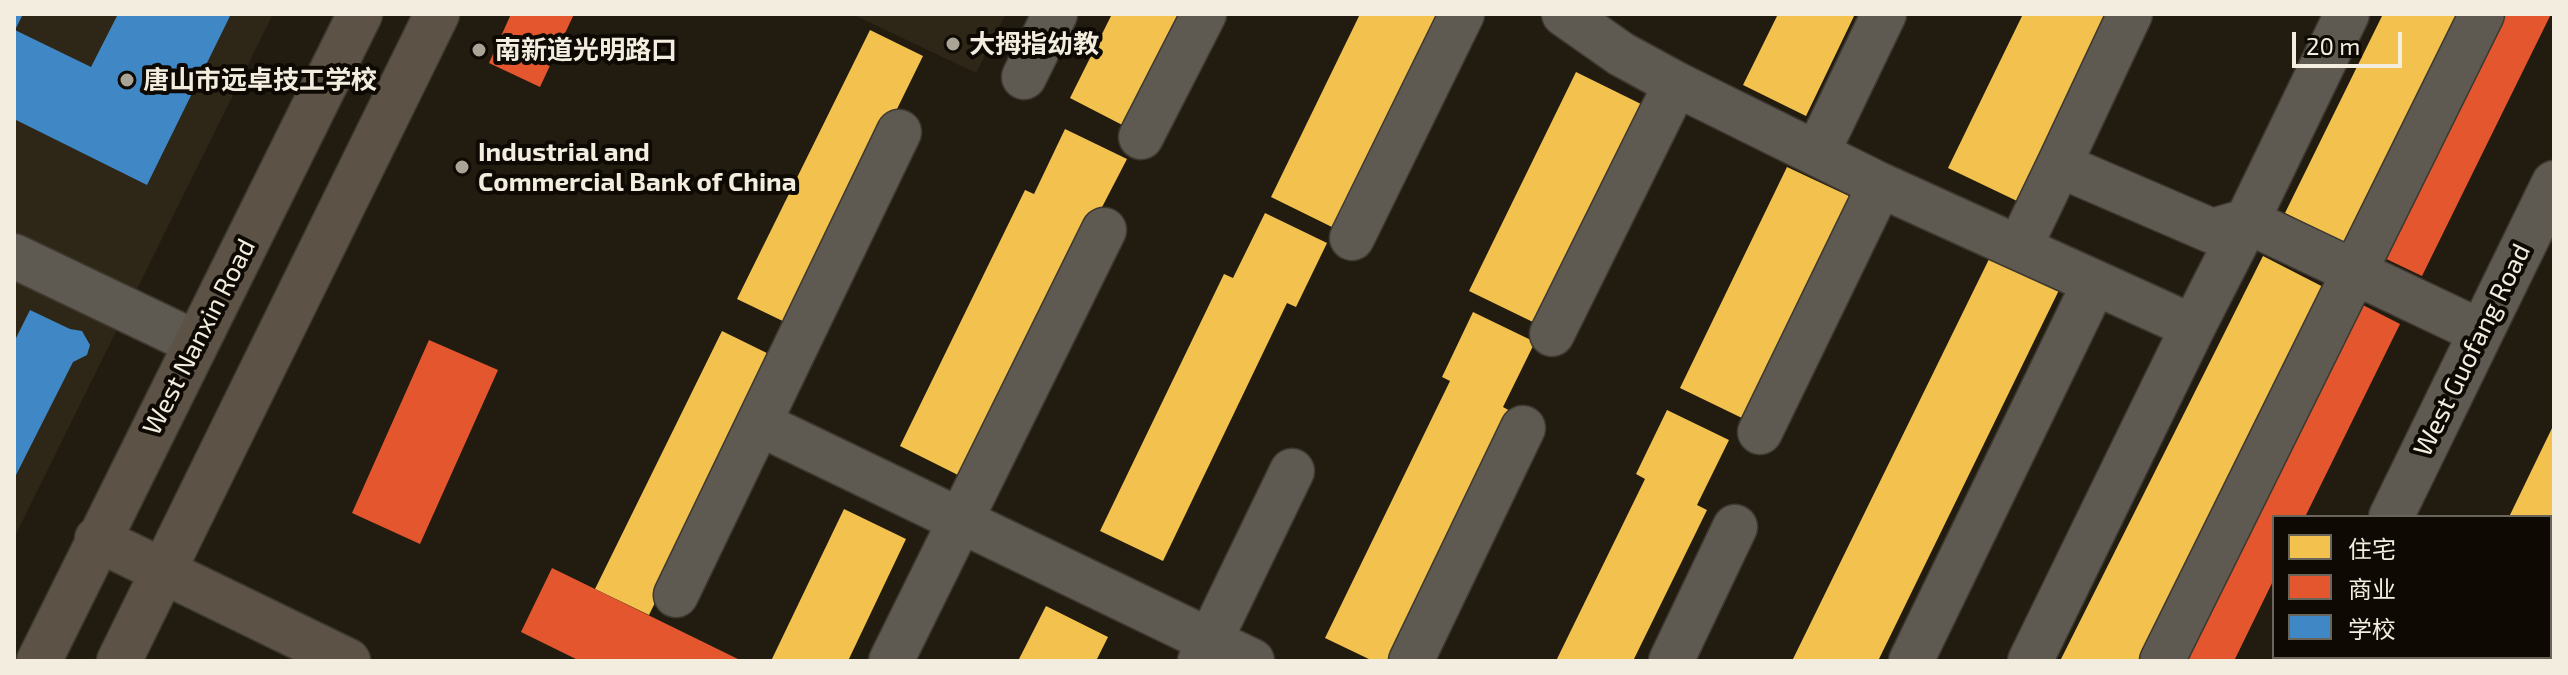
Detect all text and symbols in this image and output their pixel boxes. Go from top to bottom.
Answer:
scale bar [2296,16,2406,66]
place label: 大拇指幼教 [969,28,1099,60]
text: 20 m [2306,31,2360,60]
place label: 南新道光明路口 [495,34,677,66]
marker: 大拇指幼教 [944,35,962,53]
marker: 南新道光明路口 [470,41,488,59]
place label: 唐山市远卓技工学校 [143,64,377,96]
marker: 唐山市远卓技工学校 [118,71,136,89]
place label: Industrial and Commercial Bank of China [478,136,797,198]
marker: Industrial and Commercial Bank of China [453,158,471,176]
street label: West Nanxin Road [136,234,262,440]
street label: West Guofang Road [2407,239,2537,461]
legend [2272,515,2552,659]
text: 住宅 [2348,534,2396,563]
text: 商业 [2348,574,2396,603]
text: 学校 [2348,614,2396,643]

